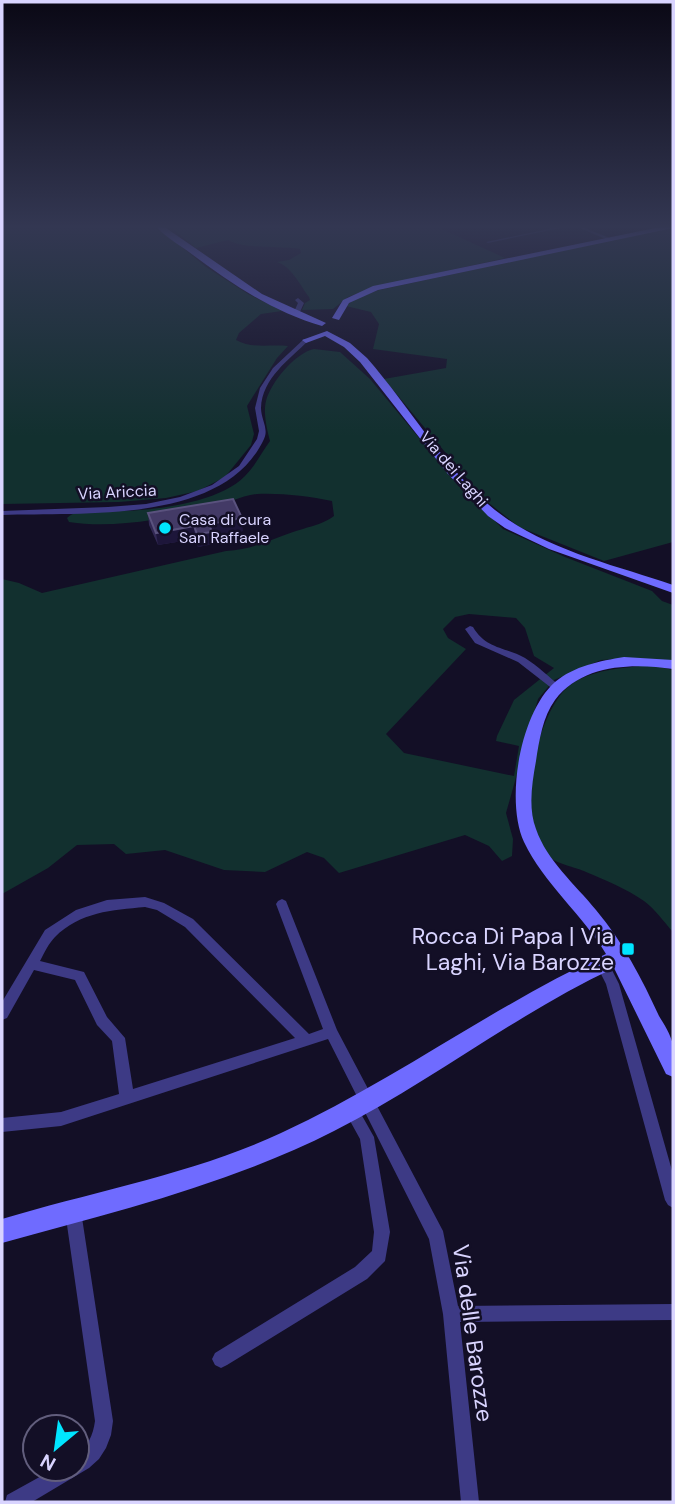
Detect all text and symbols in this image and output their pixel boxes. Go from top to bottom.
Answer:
street label: Via dei Laghi [415,427,493,511]
street label: Via Ariccia [77,479,157,505]
place label: Casa di cura San Raffaele [179,509,271,548]
marker: Casa di cura San Raffaele [157,520,173,536]
place label: Rocca Di Papa | Via Laghi, Via Barozze [412,921,614,977]
marker: Rocca Di Papa | Via Laghi, Via Barozze [620,941,636,957]
street label: Via delle Barozze [446,1242,500,1424]
north arrow [21,1413,91,1483]
text: N [36,1448,60,1477]

